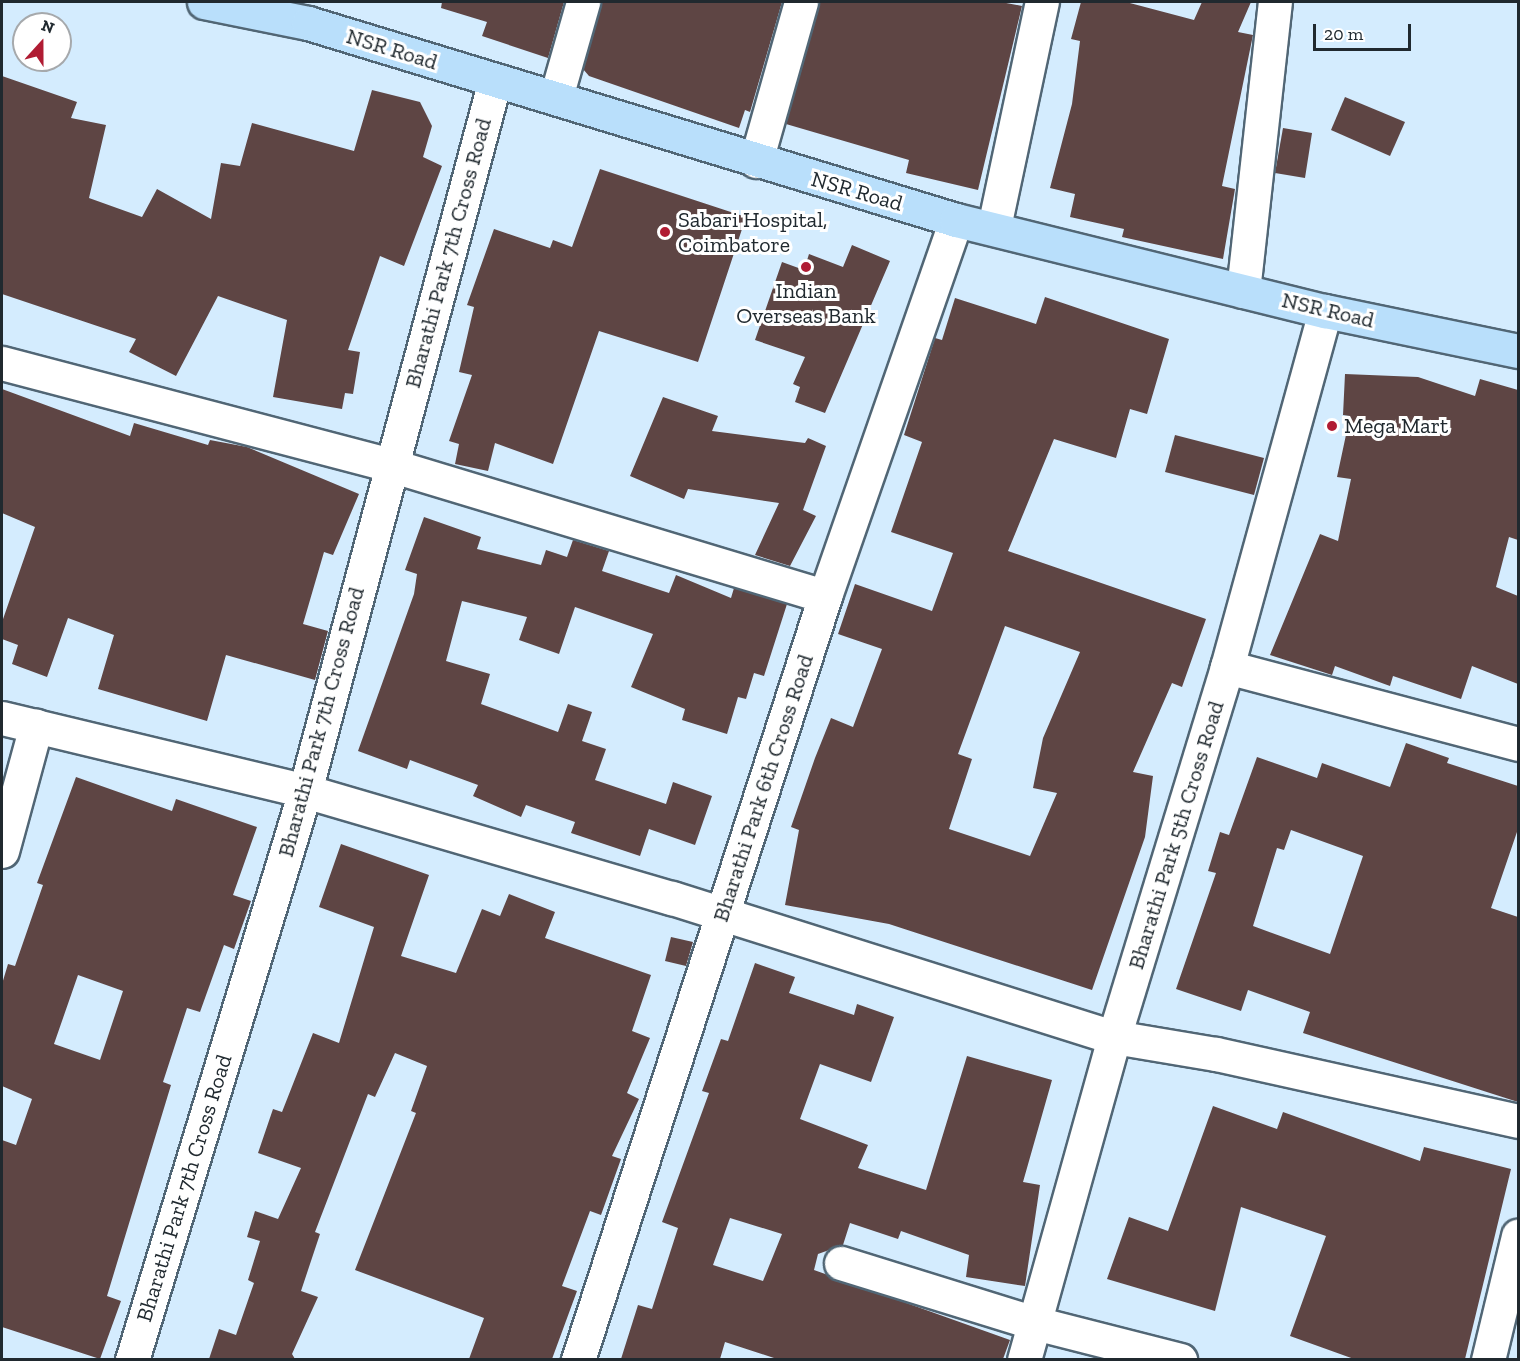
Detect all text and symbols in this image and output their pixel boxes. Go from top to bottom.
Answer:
north arrow [12,12,72,72]
scale bar [1316,12,1414,50]
text: N [39,16,57,38]
street label: NSR Road [343,23,441,75]
text: 20 m [1324,23,1363,45]
street label: Bharathi Park 7th Cross Road [399,115,497,391]
street label: NSR Road [808,165,906,217]
place label: Sabari Hospital, Coimbatore [678,206,827,258]
marker: Sabari Hospital, Coimbatore [656,223,674,241]
marker: Indian Overseas Bank [799,260,813,274]
place label: Indian Overseas Bank [736,277,876,328]
street label: NSR Road [1279,287,1377,333]
place label: Mega Mart [1344,413,1448,439]
marker: Mega Mart [1325,419,1339,433]
street label: Bharathi Park 7th Cross Road [272,584,370,860]
street label: Bharathi Park 6th Cross Road [707,651,819,925]
street label: Bharathi Park 5th Cross Road [1123,698,1229,972]
street label: Bharathi Park 7th Cross Road [131,1051,237,1325]

